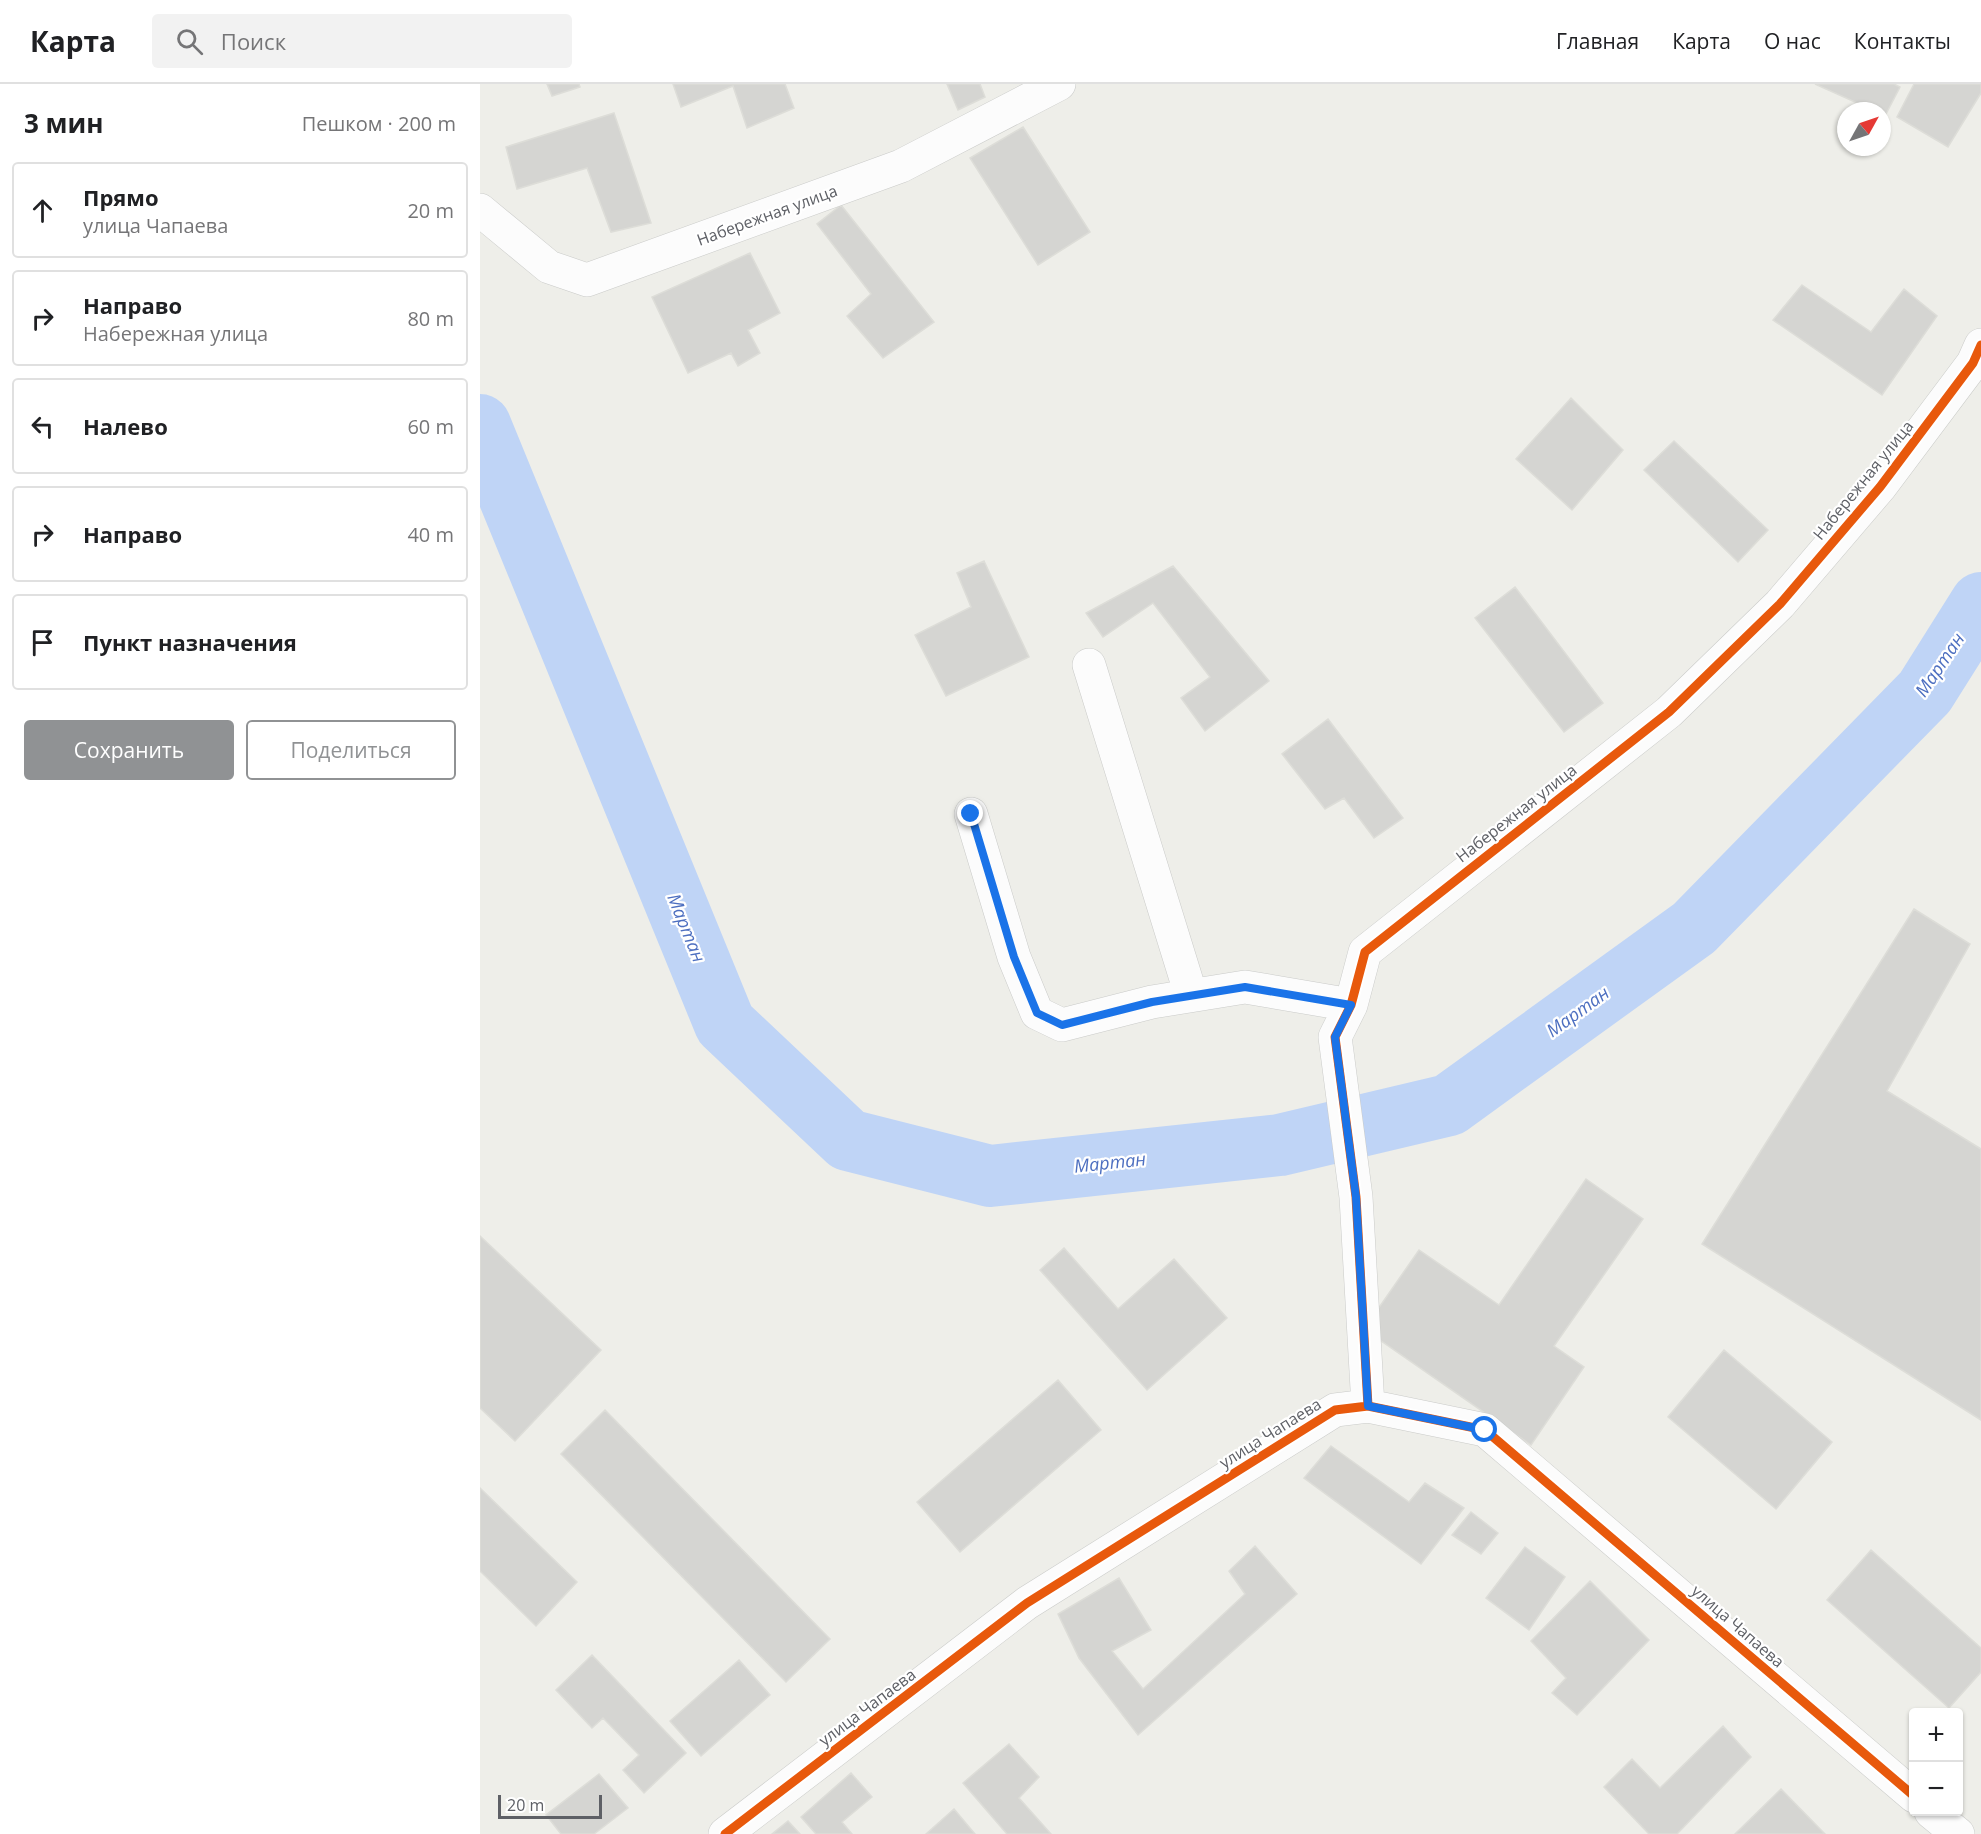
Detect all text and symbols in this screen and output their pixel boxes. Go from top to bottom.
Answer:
search box [152,14,572,68]
text: Карта [30,22,116,60]
icon: search [173,25,206,58]
text: Поиск [221,26,286,56]
text: Главная [1556,27,1639,55]
text: Карта [1672,27,1731,55]
text: О нас [1764,27,1821,55]
text: Контакты [1854,27,1951,55]
north arrow [1837,102,1891,156]
text: 3 мин [24,105,104,141]
text: Пешком · 200 m [302,110,456,137]
street label: Набережная улица [694,179,840,251]
text: Прямо [83,182,159,212]
icon: ahead [26,194,59,227]
text: 20 m [407,197,454,224]
text: улица Чапаева [83,212,228,239]
text: Направо [83,290,182,320]
icon: right [26,302,59,335]
text: 80 m [407,305,454,332]
text: Набережная улица [83,320,268,347]
icon: left [26,410,59,443]
text: Налево [83,411,168,441]
text: 60 m [407,413,454,440]
street label: Набережная улица [1808,416,1918,544]
icon: right [26,518,59,551]
text: Направо [83,519,182,549]
text: 40 m [407,521,454,548]
icon: arrive [26,626,59,659]
text: Пункт назначения [83,627,297,657]
water label: Мартан [1909,628,1969,701]
button: Сохранить [24,720,234,780]
button: Поделиться [246,720,456,780]
street label: Набережная улица [1451,759,1581,867]
route end [957,800,983,826]
water label: Мартан [662,890,712,966]
water label: Мартан [1541,980,1614,1042]
water label: Мартан [1073,1146,1147,1178]
street label: улица Чапаева [1215,1393,1325,1473]
route start [1471,1416,1497,1442]
street label: улица Чапаева [1687,1580,1789,1672]
street label: улица Чапаева [814,1663,920,1751]
map controls [1909,1708,1963,1816]
button: + [1909,1708,1963,1762]
button: − [1909,1762,1963,1816]
scale bar [498,1792,602,1820]
text: 20 m [507,1794,544,1816]

